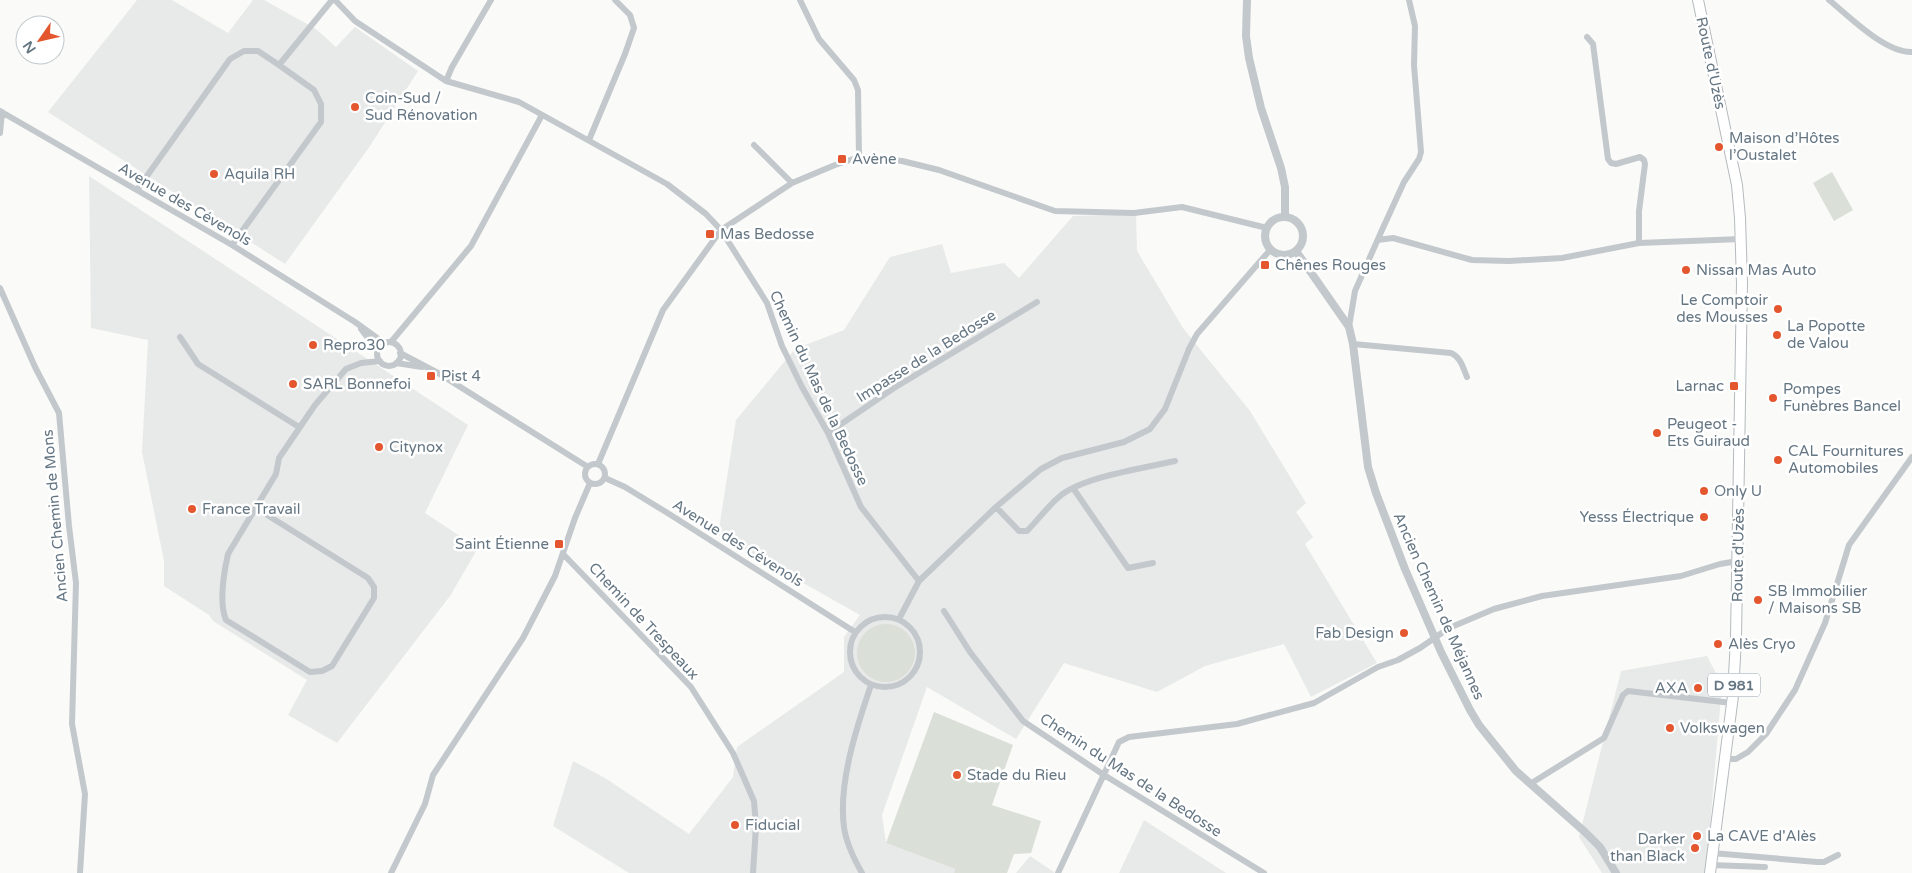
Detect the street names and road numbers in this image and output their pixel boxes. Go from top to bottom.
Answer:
street label: Route d'Uzès [1692,15,1730,111]
street label: Avenue des Cévenols [115,159,255,249]
street label: Chemin du Mas de la Bedosse [766,288,872,488]
street label: Impasse de la Bedosse [853,306,999,406]
street label: Ancien Chemin de Mons [38,429,72,603]
street label: Avenue des Cévenols [669,495,807,591]
street label: Route d'Uzès [1728,508,1748,602]
street label: Ancien Chemin de Méjannes [1390,510,1488,702]
street label: Chemin de Trespeaux [585,559,703,683]
road number: D 981 [1708,674,1760,696]
street label: Chemin du Mas de la Bedosse [1037,709,1225,841]

